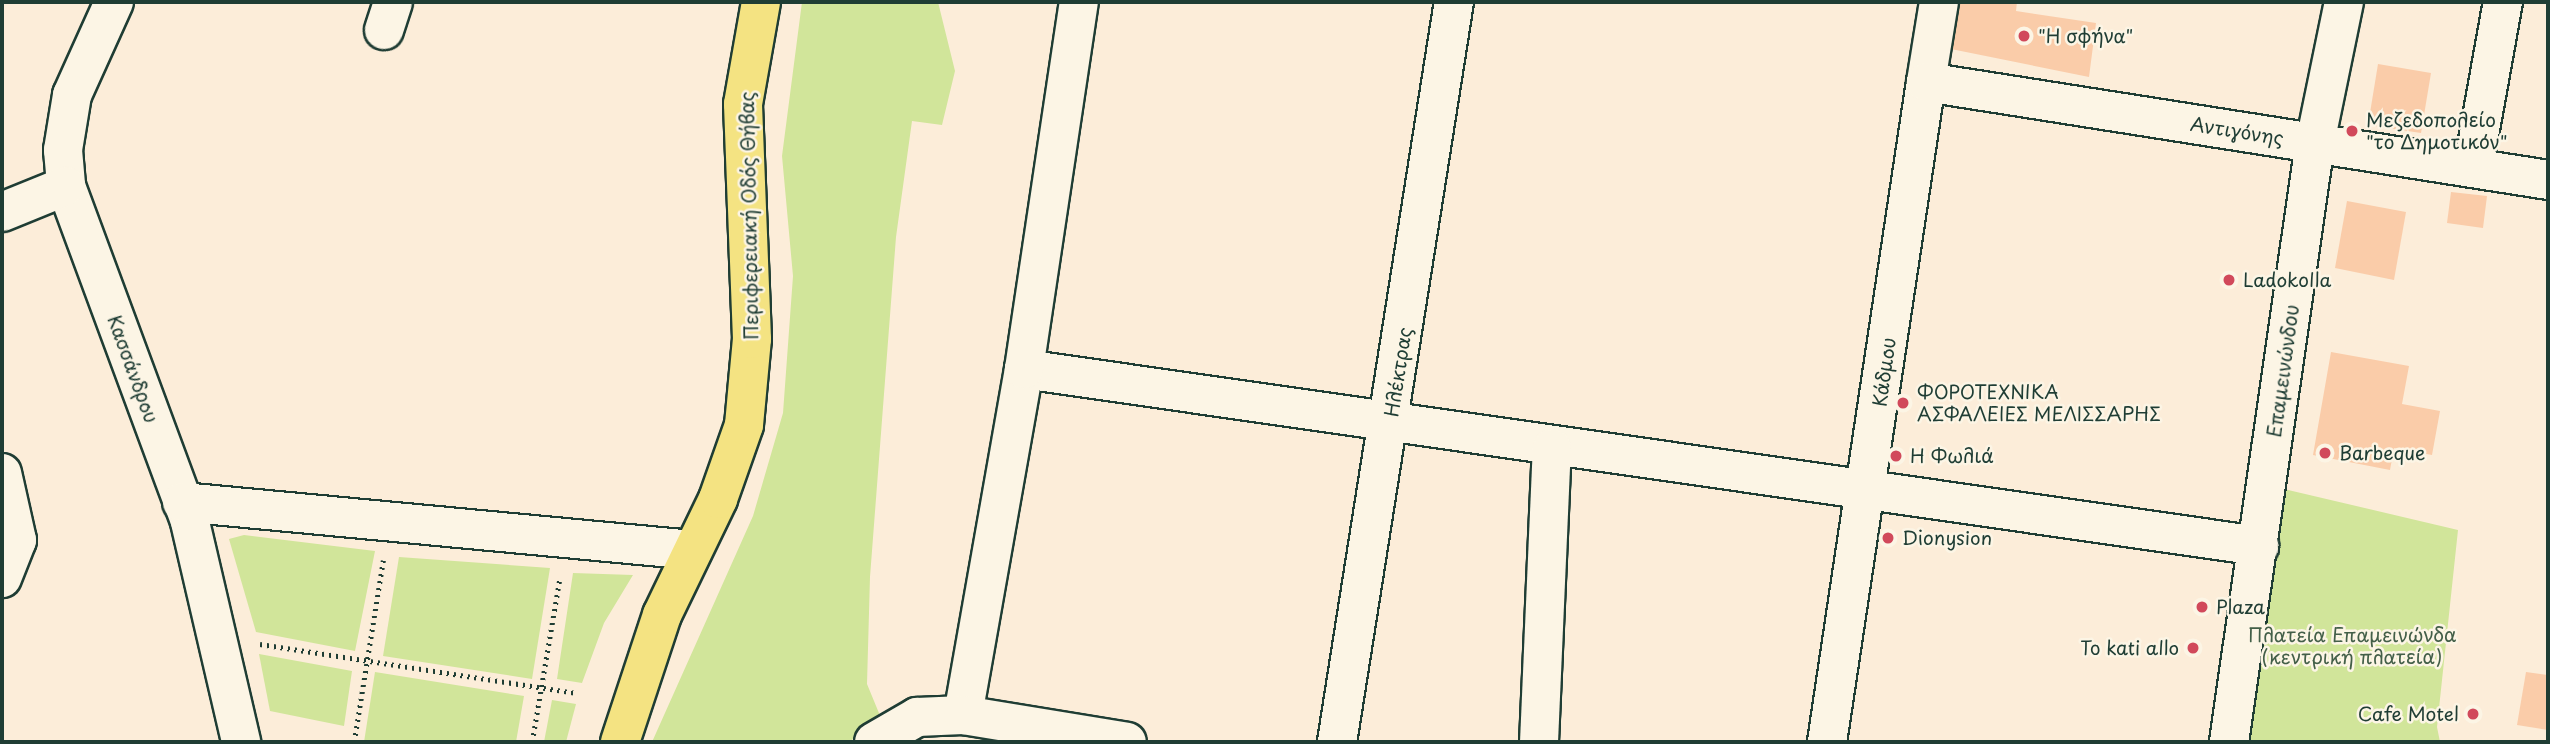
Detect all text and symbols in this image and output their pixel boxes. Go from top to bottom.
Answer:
place label: "Η σφήνα" [2038,25,2134,47]
marker: "Η σφήνα" [2016,28,2032,44]
street label: Περιφερειακή Οδός Θήβας [735,91,763,341]
place label: Μεζεδοπολείο "το Δημοτικόν" [2366,109,2508,153]
street label: Αντιγόνης [2189,112,2285,150]
marker: Μεζεδοπολείο "το Δημοτικόν" [2344,123,2360,139]
place label: Ladokolla [2243,269,2331,291]
marker: Ladokolla [2221,272,2237,288]
street label: Επαμεινώνδου [2262,303,2304,439]
street label: Κασσάνδρου [103,312,163,426]
street label: Ηλέκτρας [1380,326,1416,418]
street label: Κάδμου [1868,336,1900,408]
place label: ΦΟΡΟΤΕΧΝΙΚΑ ΑΣΦΑΛΕΙΕΣ ΜΕΛΙΣΣΑΡΗΣ [1917,381,2161,425]
marker: ΦΟΡΟΤΕΧΝΙΚΑ ΑΣΦΑΛΕΙΕΣ ΜΕΛΙΣΣΑΡΗΣ [1895,395,1911,411]
place label: Barbeque [2339,442,2425,464]
place label: Η Φωλιά [1910,445,1994,467]
marker: Barbeque [2317,445,2333,461]
marker: Η Φωλιά [1888,448,1904,464]
place label: Dionysion [1902,527,1992,549]
marker: Dionysion [1880,530,1896,546]
place label: Plaza [2216,596,2265,618]
marker: Plaza [2194,599,2210,615]
park label: Πλατεία Επαμεινώνδα (κεντρική πλατεία) [2248,624,2456,668]
place label: To kati allo [2077,637,2179,659]
marker: To kati allo [2185,640,2201,656]
place label: Cafe Motel [2358,703,2459,725]
marker: Cafe Motel [2465,706,2481,722]

